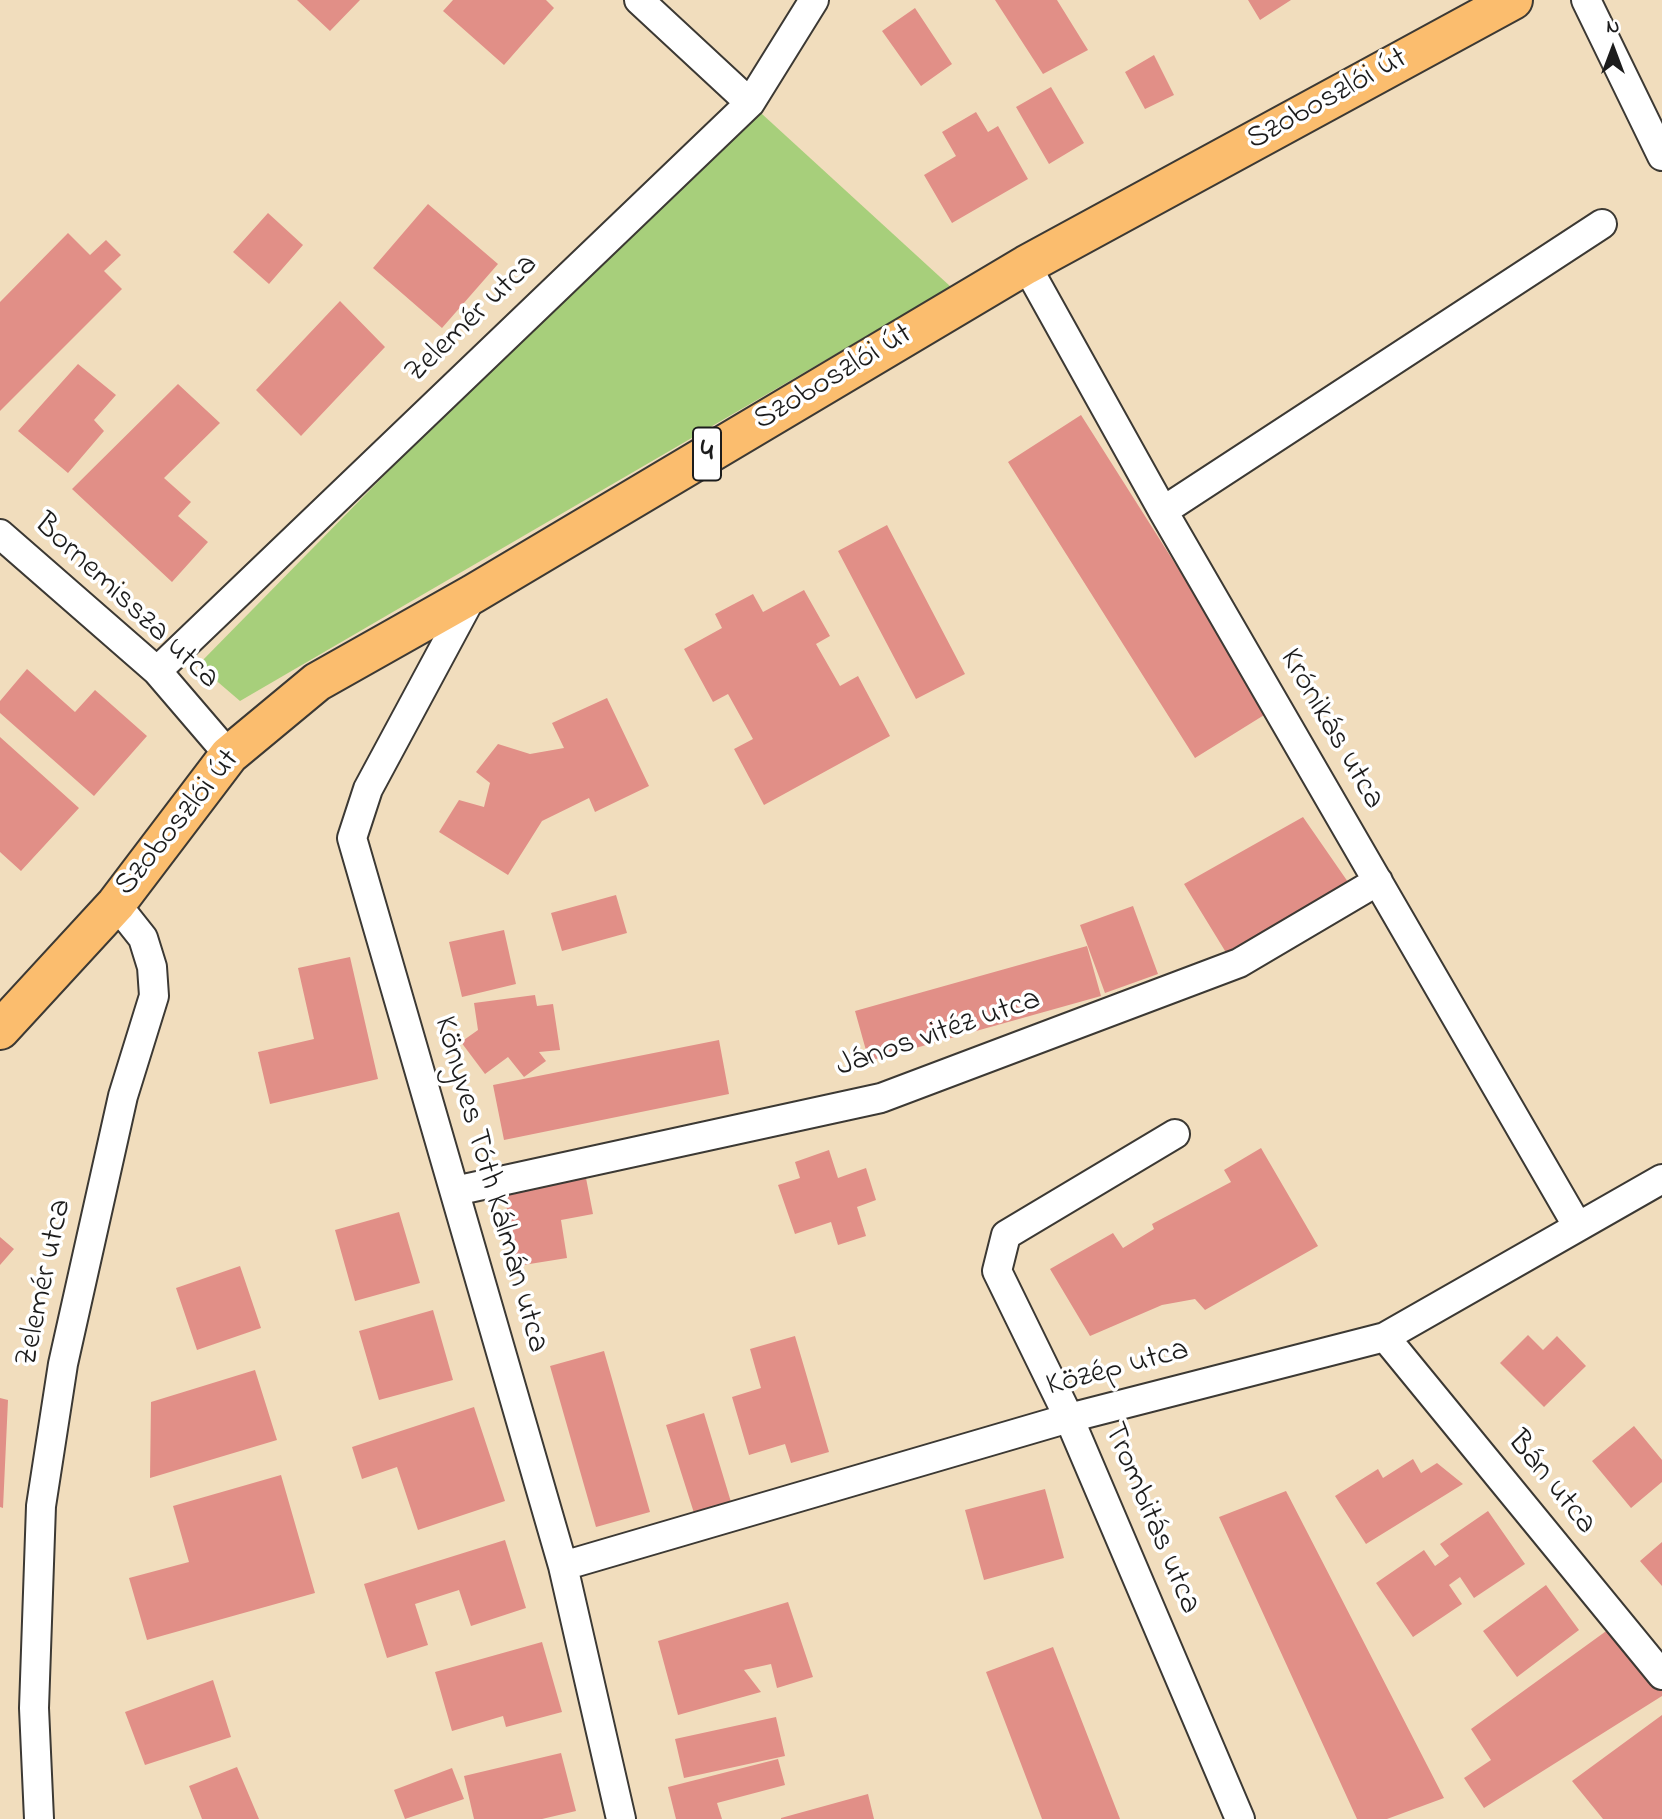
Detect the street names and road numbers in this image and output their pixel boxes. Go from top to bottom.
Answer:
street label: Szoboszlói út [1241,41,1415,161]
street label: Zelemér utca [399,247,547,393]
street label: Szoboszlói út [748,317,920,441]
road number: 4 [693,428,721,481]
street label: Bornemissza utca [24,507,226,699]
street label: Krónikás utca [1269,643,1391,817]
street label: Szoboszlói út [108,743,250,905]
street label: János vitéz utca [832,982,1046,1088]
street label: Könyves Tóth Kálmán utca [423,1013,555,1357]
street label: Zelemér utca [10,1196,82,1370]
street label: Közép utca [1043,1333,1193,1407]
street label: Trombitás utca [1092,1418,1208,1620]
street label: Bán utca [1497,1425,1603,1543]

